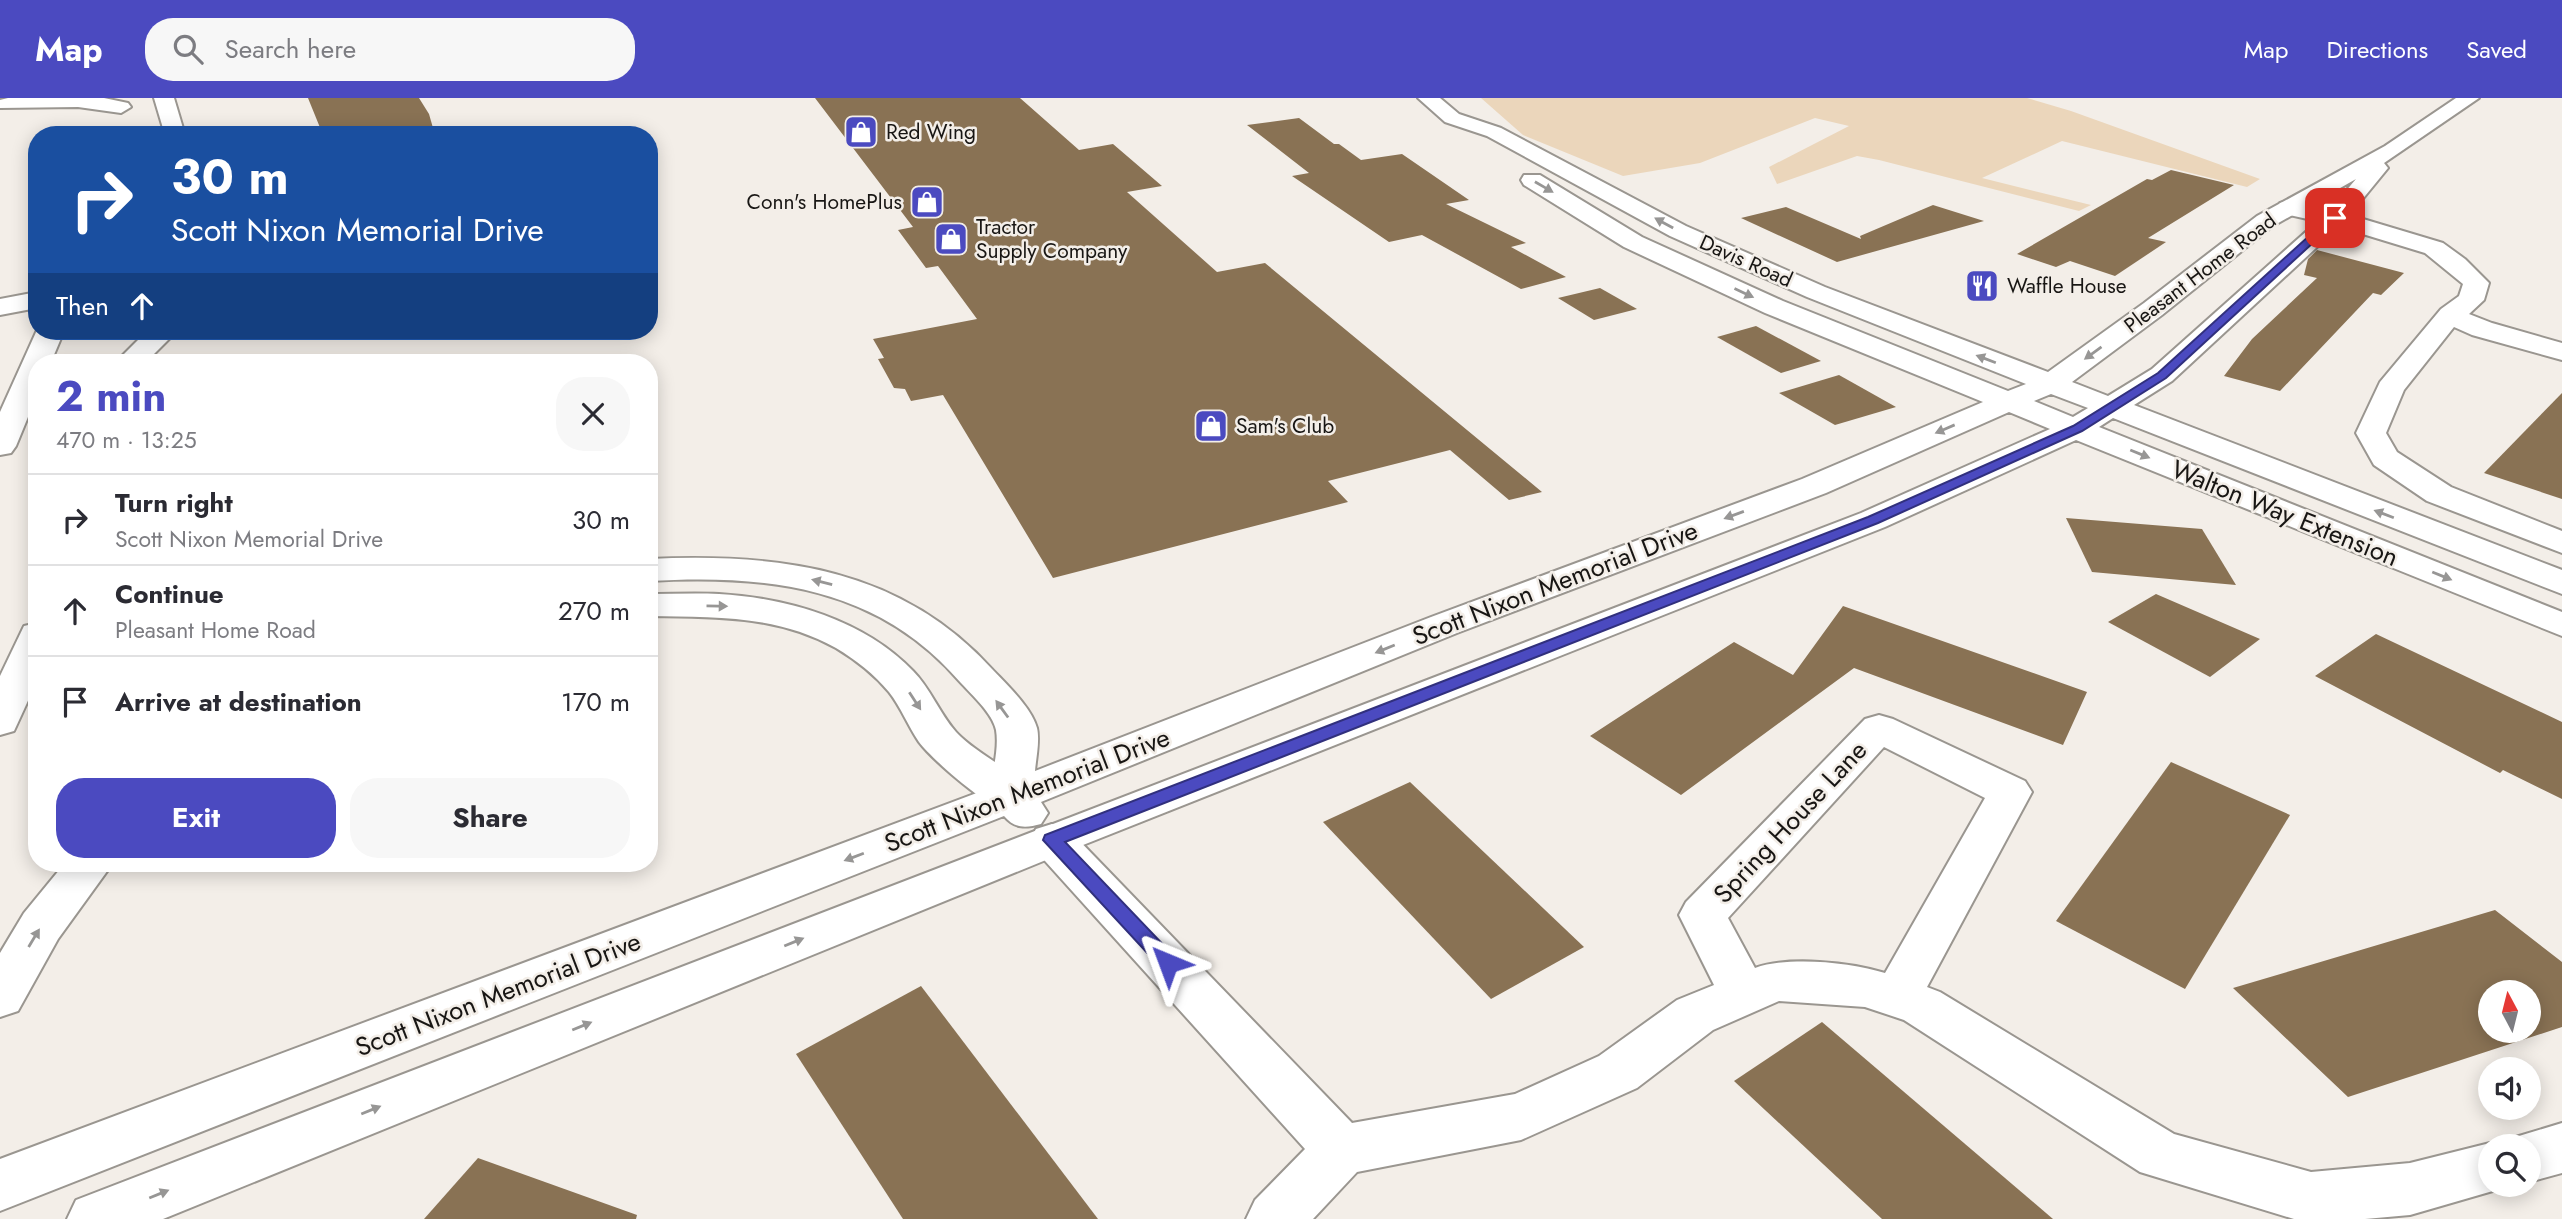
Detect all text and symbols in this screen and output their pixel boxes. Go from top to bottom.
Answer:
search box [145,18,635,81]
text: Map [35,26,103,73]
icon: search [169,30,207,68]
text: Search here [225,30,356,68]
text: Map [2244,32,2289,67]
text: Directions [2327,32,2428,67]
text: Saved [2466,32,2527,67]
shop icon: Red Wing [842,113,880,151]
place label: Red Wing [886,117,976,147]
text: 30 m [171,142,289,212]
icon: right [56,154,147,245]
one-way arrow [1534,180,1553,193]
shop icon: Conn's HomePlus [908,183,946,221]
place label: Conn's HomePlus [747,187,902,217]
pin [2305,188,2365,248]
icon: arrive [2316,199,2354,237]
street label: Pleasant Home Road [2118,206,2282,340]
text: Scott Nixon Memorial Drive [171,207,544,253]
place label: Tractor Supply Company [976,212,1128,266]
one-way arrow [1654,217,1673,229]
shop icon: Tractor Supply Company [932,220,970,258]
street label: Davis Road [1695,227,1797,295]
restaurant icon: Waffle House [1963,267,2001,305]
place label: Waffle House [2007,271,2127,301]
text: Then [56,287,109,325]
icon: ahead [123,287,161,325]
one-way arrow [1734,287,1754,299]
one-way arrow [2084,345,2102,360]
one-way arrow [1976,353,1997,364]
text: 2 min [56,366,166,427]
button: close [556,377,630,451]
shop icon: Sam's Club [1192,407,1230,445]
place label: Sam's Club [1236,411,1334,441]
text: 470 m · 13:25 [56,423,197,457]
one-way arrow [1934,424,1955,435]
one-way arrow [2130,449,2151,460]
street label: Walton Way Extension [2166,450,2404,576]
text: Turn right [115,484,233,522]
icon: right [56,501,94,539]
text: 30 m [572,501,630,539]
one-way arrow [2374,508,2395,519]
one-way arrow [1724,510,1745,521]
street label: Scott Nixon Memorial Drive [1407,511,1703,655]
text: Scott Nixon Memorial Drive [115,522,383,556]
one-way arrow [2432,571,2453,582]
text: Continue [115,575,224,613]
one-way arrow [811,576,833,587]
icon: ahead [56,592,94,630]
text: 270 m [558,592,630,630]
one-way arrow [707,600,729,612]
text: Pleasant Home Road [115,613,316,647]
one-way arrow [1374,643,1395,654]
icon: arrive [56,683,94,721]
text: Arrive at destination [115,683,362,721]
text: 170 m [561,683,630,721]
one-way arrow [908,691,921,711]
one-way arrow [996,700,1010,718]
street label: Scott Nixon Memorial Drive [879,718,1175,862]
street label: Spring House Lane [1704,732,1876,912]
button: Exit [56,778,336,858]
button: Share [350,778,630,858]
one-way arrow [843,852,864,863]
street label: Scott Nixon Memorial Drive [350,922,646,1066]
position arrow [1131,926,1205,1000]
one-way arrow [28,928,41,947]
one-way arrow [783,937,804,948]
north arrow [2478,980,2541,1043]
map controls [2478,980,2541,1197]
one-way arrow [572,1021,593,1032]
button: sound [2478,1057,2541,1120]
one-way arrow [360,1105,381,1116]
button: search [2478,1134,2541,1197]
one-way arrow [149,1188,170,1199]

